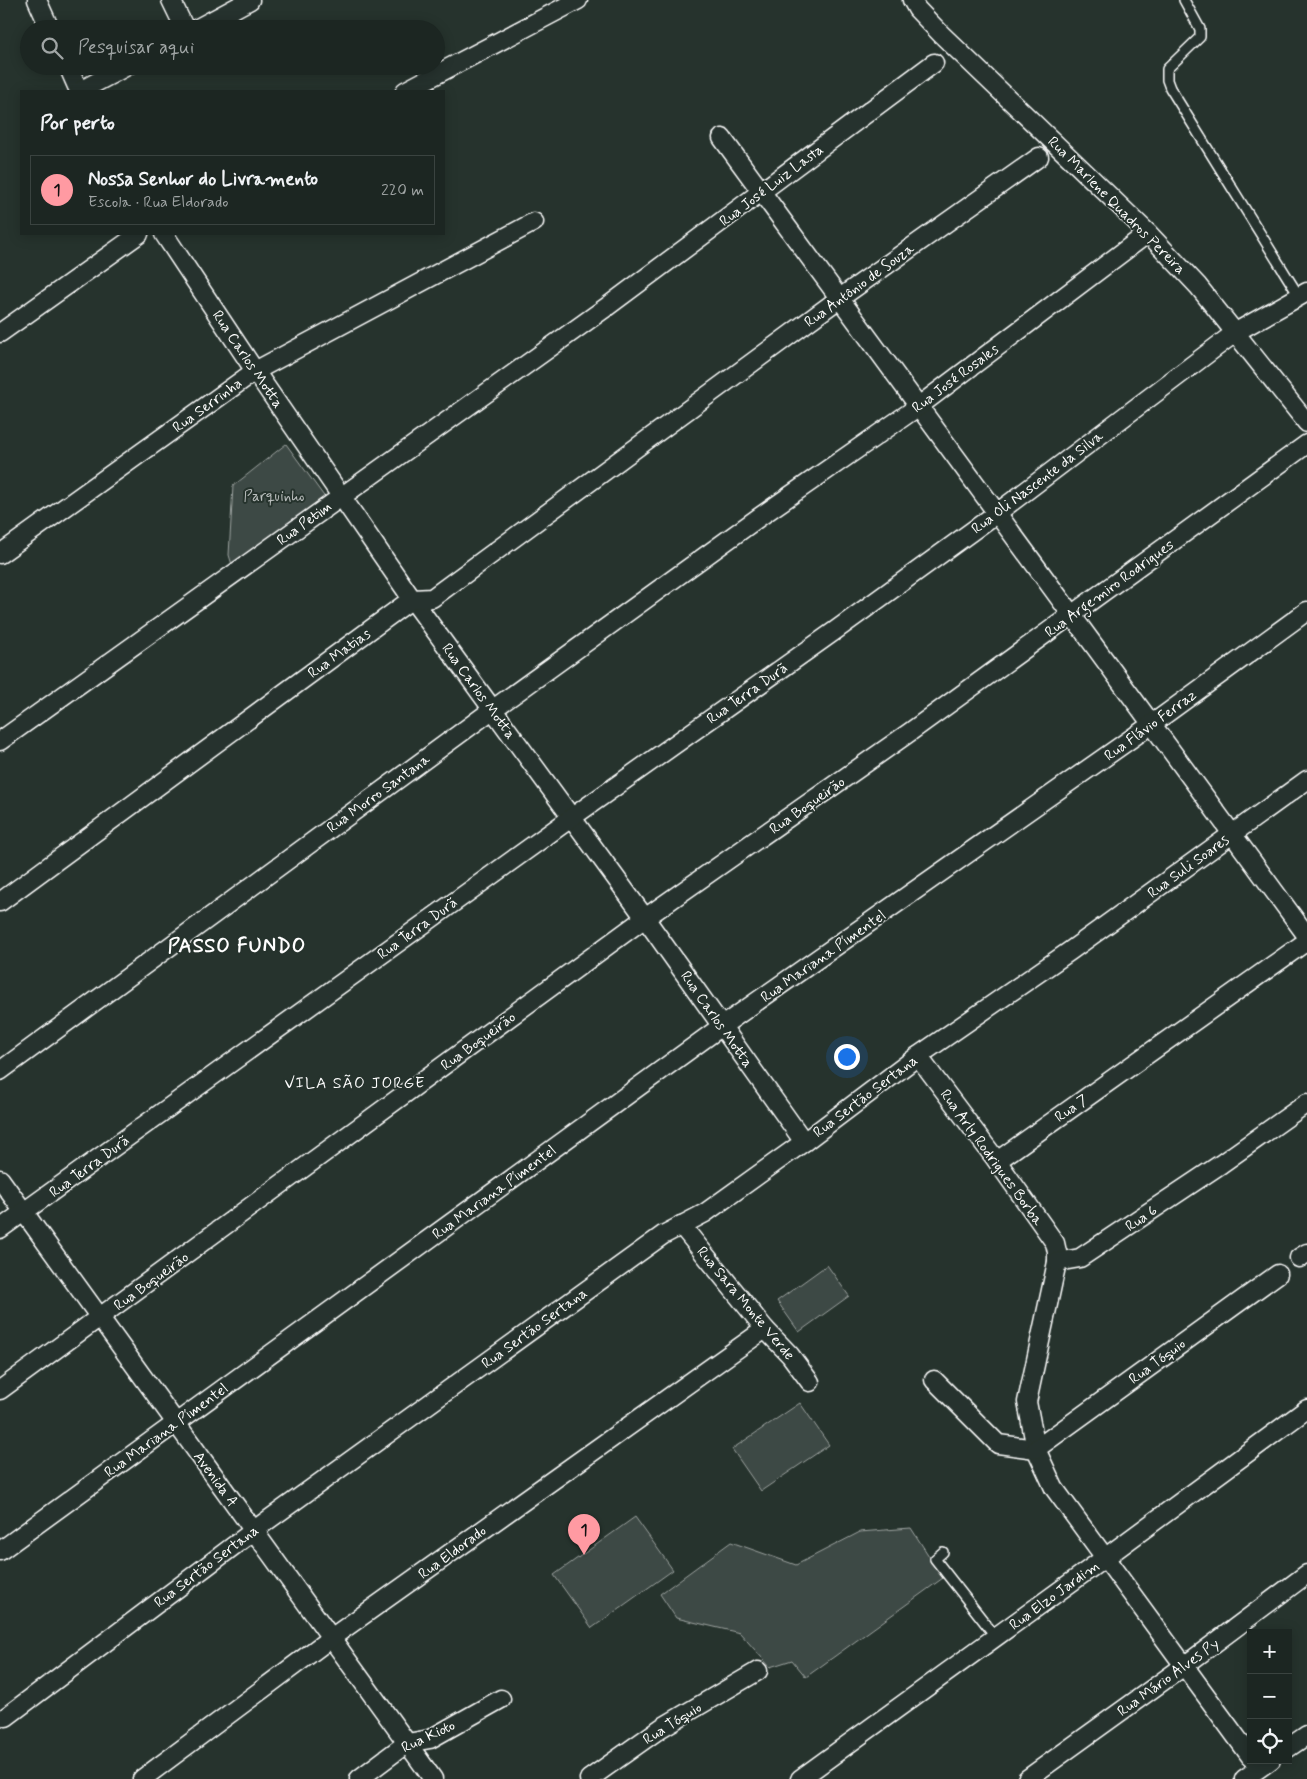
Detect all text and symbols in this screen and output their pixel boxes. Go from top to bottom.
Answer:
search box [20,20,445,75]
icon: search [38,34,66,62]
text: Pesquisar aqui [78,35,194,60]
text: Por perto [40,109,115,137]
street label: Rua Marlene Quadros Pereira [1043,132,1190,279]
street label: Rua José Luiz Lasta [715,140,828,232]
text: Nossa Senhor do Livramento [88,167,318,192]
text: 1 [53,180,61,201]
text: 220 m [381,180,424,201]
text: Escola · Rua Eldorado [88,192,228,213]
street label: Rua Antônio de Souza [801,239,919,332]
street label: Rua Carlos Motta [207,307,287,413]
street label: Rua José Rosales [908,339,1003,418]
street label: Rua Serrinha [169,374,246,438]
street label: Rua Oli Nascente da Silva [968,426,1108,539]
park label: Parquinho [244,487,304,507]
street label: Rua Petim [273,497,336,551]
street label: Rua Argemiro Rodrigues [1041,535,1179,643]
street label: Rua Matias [304,624,375,683]
street label: Rua Carlos Motta [437,640,520,744]
street label: Rua Terra Durã [703,658,792,729]
street label: Rua Flávio Ferraz [1100,686,1201,766]
street label: Rua Morro Santana [323,749,435,838]
street label: Rua Boqueirão [766,772,849,839]
street label: Rua Suli Soares [1144,830,1234,903]
street label: Rua Terra Durã [373,893,462,965]
street label: Rua Mariana Pímentel [757,906,890,1008]
district label: PASSO FUNDO [168,933,306,960]
street label: Rua Carlos Motta [675,967,757,1072]
street label: Rua Boqueirão [437,1008,520,1076]
your location [834,1044,860,1070]
street label: Rua Sertão Sertana [809,1051,922,1143]
district label: VILA SÃO JORGE [285,1073,425,1094]
street label: Rua Arly Rodrigues Borba [935,1085,1048,1231]
street label: Rua 7 [1051,1090,1092,1127]
street label: Rua Terra Durã [45,1131,134,1203]
street label: Rua Mariana Pímentel [429,1141,561,1245]
street label: Rua 6 [1122,1201,1162,1237]
street label: Rua Sara Monte Verde [692,1243,799,1365]
street label: Rua Boqueirão [110,1248,193,1316]
street label: Rua Sertão Sertana [478,1284,592,1374]
street label: Rua Tóquio [1125,1334,1190,1389]
street label: Rua Mariana Pímentel [101,1379,233,1483]
street label: Avenida A [188,1448,242,1511]
pin: 1 [568,1514,600,1555]
street label: Rua Sertão Sertana [150,1521,263,1613]
street label: Rua Eldorado [414,1521,491,1584]
street label: Rua Elzo Jardim [1006,1556,1104,1635]
map controls [1247,1629,1292,1764]
button: + [1247,1629,1292,1674]
street label: Rua Mário Alves Py [1114,1634,1224,1722]
button: − [1247,1674,1292,1719]
street label: Rua Tóquio [639,1698,706,1750]
street label: Rua Kioto [398,1716,459,1758]
button: locate [1247,1719,1292,1764]

